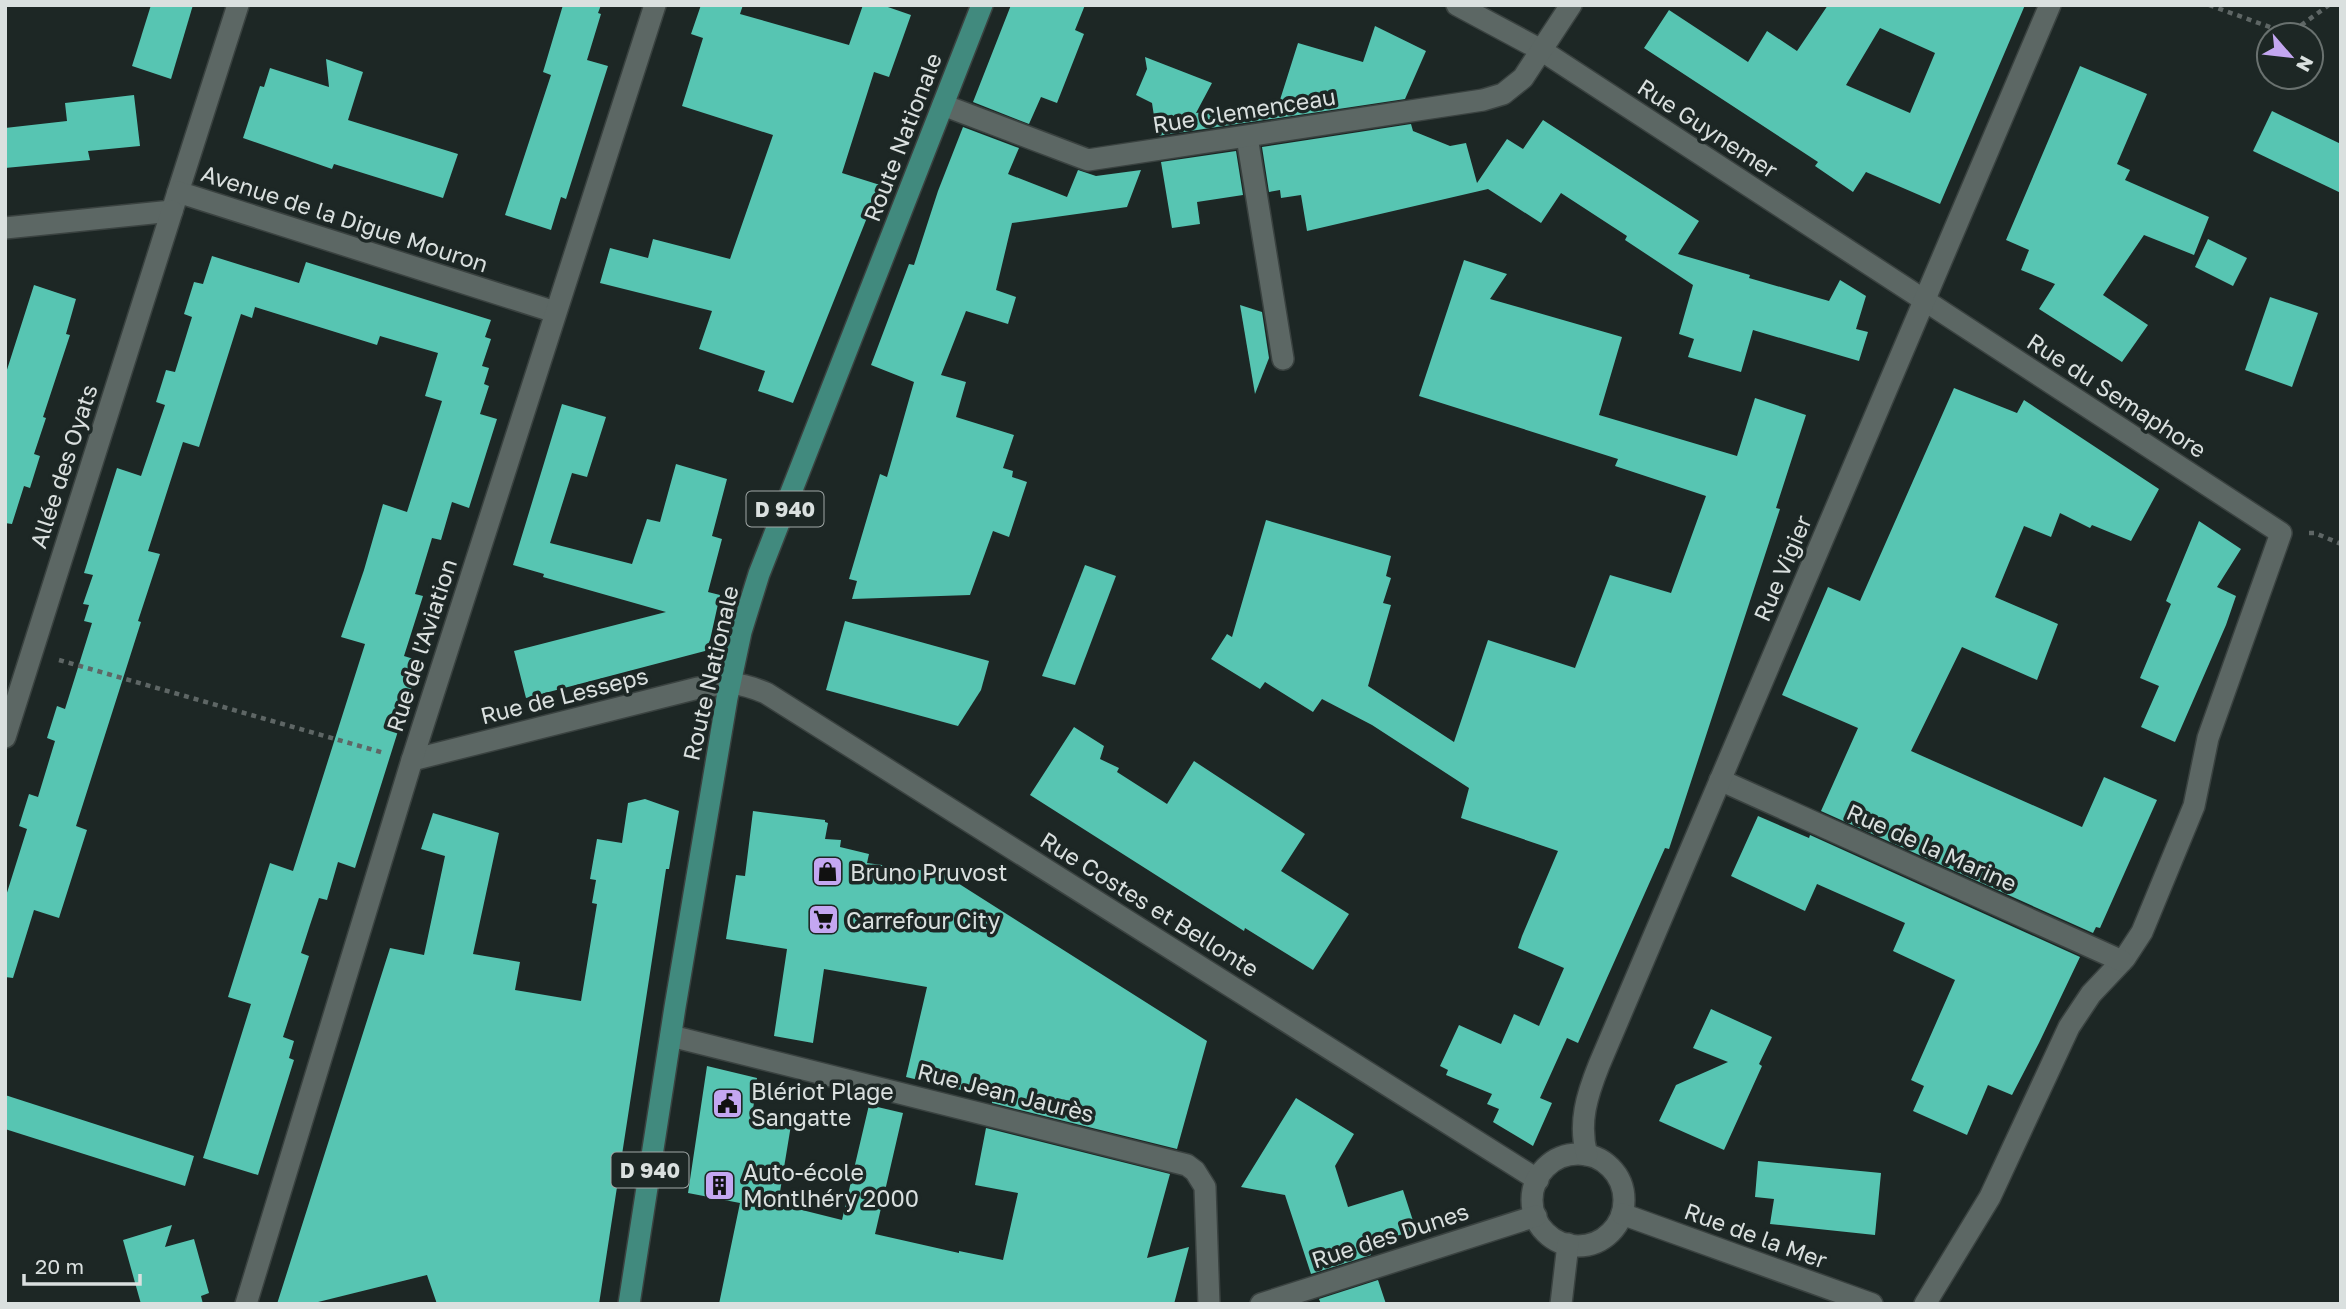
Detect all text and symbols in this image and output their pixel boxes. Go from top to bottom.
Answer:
north arrow [2255,21,2325,91]
street label: Route Nationale [857,49,947,225]
text: N [2292,52,2319,76]
street label: Rue Guynemer [1633,72,1783,184]
street label: Rue Clemenceau [1150,82,1338,138]
street label: Avenue de la Digue Mouron [198,158,492,278]
street label: Rue du Semaphore [2022,327,2212,463]
street label: Allée des Oyats [23,381,103,551]
road number: D 940 [746,491,824,526]
street label: Rue Vigier [1747,511,1817,625]
street label: Rue de l'Aviation [380,555,462,735]
street label: Route Nationale [676,583,744,763]
street label: Rue de Lesseps [477,661,651,729]
street label: Rue de la Marine [1843,797,2021,897]
street label: Rue Costes et Bellonte [1036,825,1264,983]
shop icon: Bruno Pruvost [810,855,844,889]
place label: Bruno Pruvost [850,858,1008,886]
supermarket icon: Carrefour City [806,903,840,937]
place label: Carrefour City [846,906,1001,934]
street label: Rue Jean Jaurès [915,1057,1097,1127]
place label: Blériot Plage Sangatte [751,1077,894,1131]
public building icon: Blériot Plage Sangatte [711,1087,745,1121]
road number: D 940 [612,1152,688,1188]
place label: Auto-école Montlhéry 2000 [743,1158,919,1212]
building icon: Auto-école Montlhéry 2000 [703,1168,737,1202]
street label: Rue des Dunes [1308,1196,1472,1274]
street label: Rue de la Mer [1681,1196,1831,1274]
scale bar [24,1242,140,1286]
text: 20 m [35,1253,84,1279]

